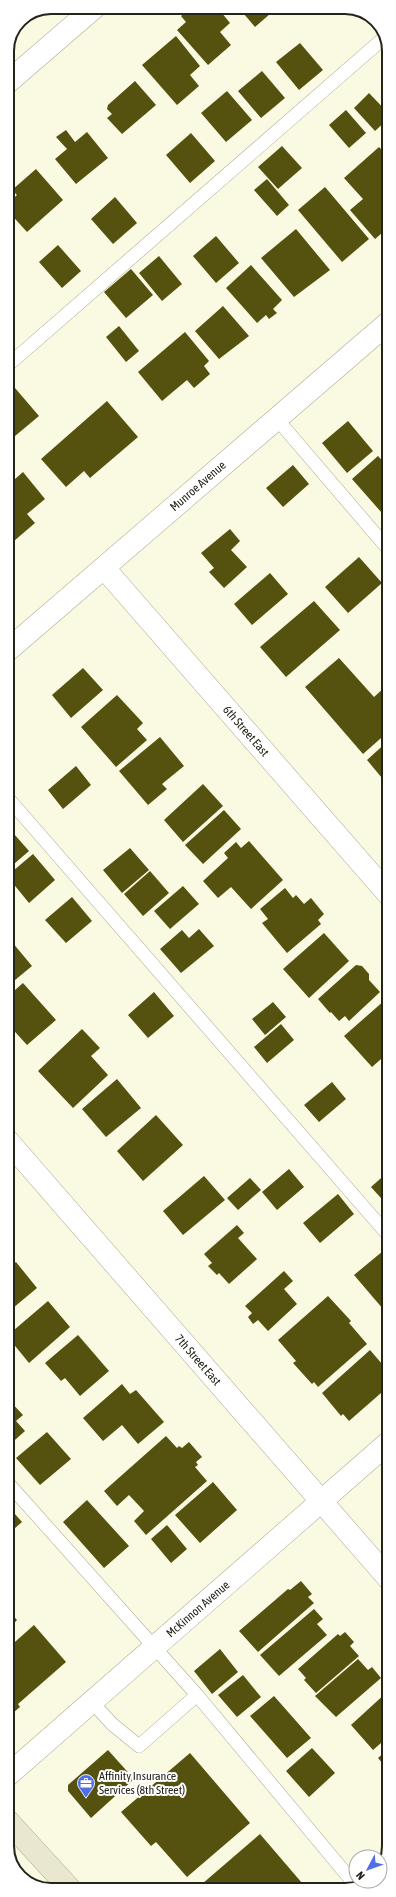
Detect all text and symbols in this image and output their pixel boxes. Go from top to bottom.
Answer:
street label: Munroe Avenue [167,458,229,514]
street label: 6th Street East [220,703,272,760]
street label: 7th Street East [172,1332,224,1389]
street label: McKinnon Avenue [164,1578,232,1640]
place label: Affinity Insurance Services (8th Street) [99,1769,185,1797]
office icon: Affinity Insurance Services (8th Street) [76,1773,96,1798]
north arrow [348,1849,388,1889]
text: N [354,1869,367,1882]

